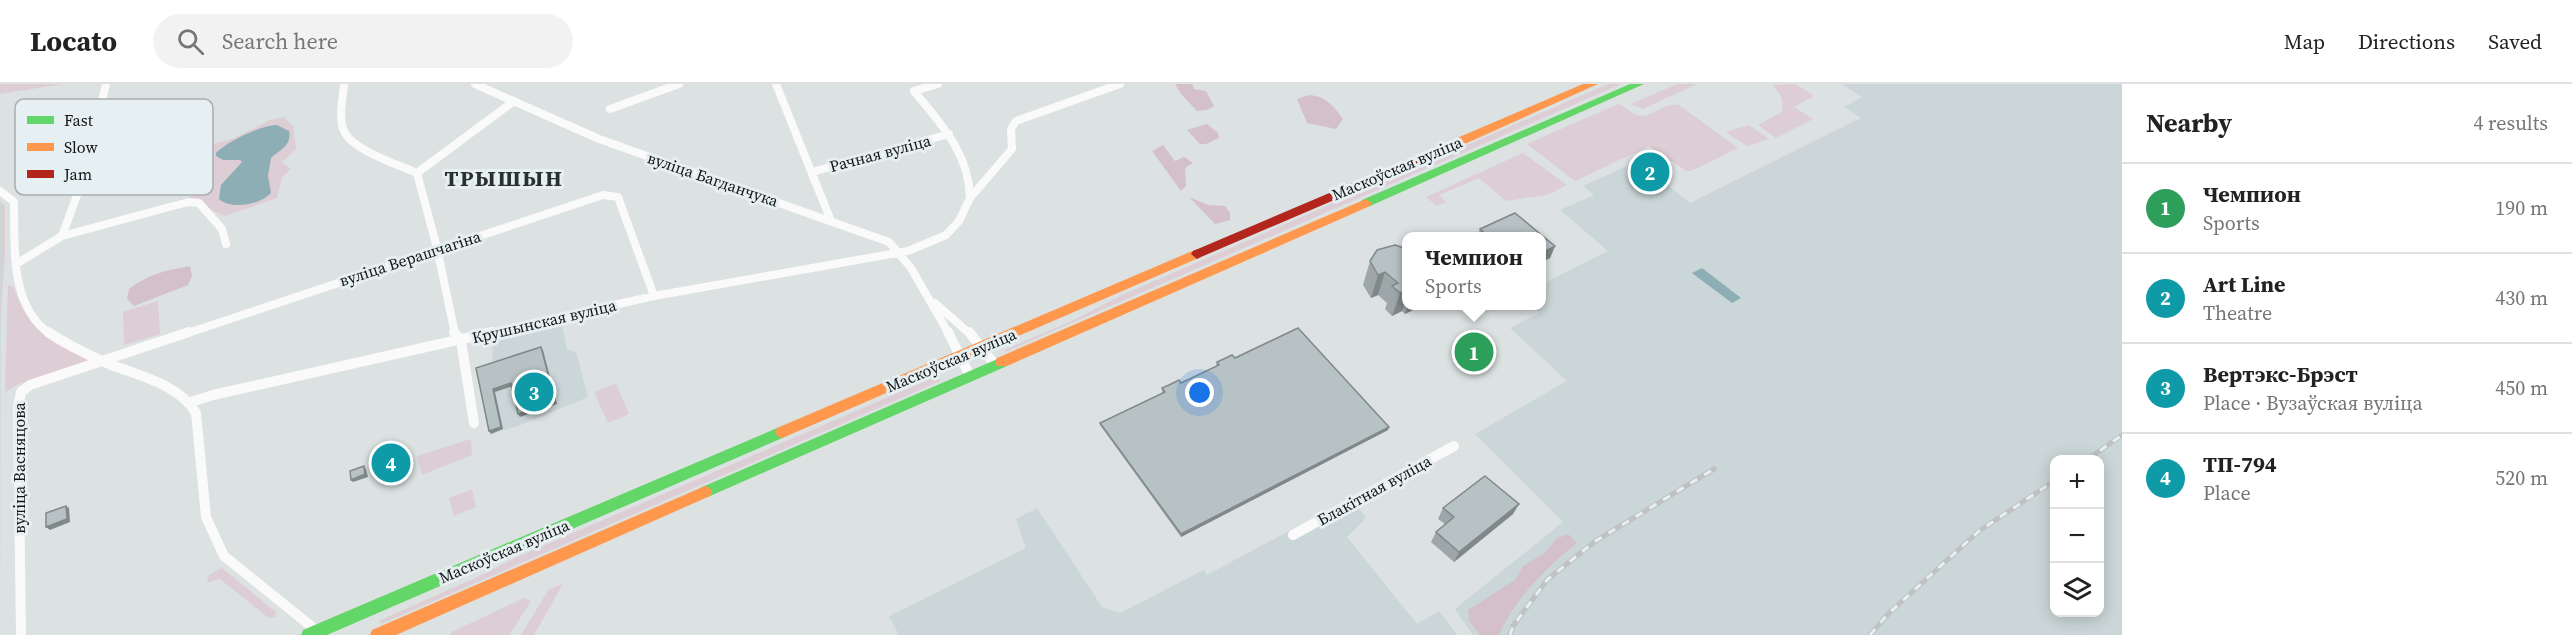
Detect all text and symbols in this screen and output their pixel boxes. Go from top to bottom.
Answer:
search box [153,14,573,68]
text: Locato [30,22,117,60]
icon: search [174,25,207,58]
text: Search here [222,26,338,56]
text: Map [2284,27,2325,56]
text: Directions [2358,27,2455,56]
text: Saved [2488,27,2542,56]
legend [15,99,213,195]
text: Nearby [2146,105,2232,141]
text: Fast [64,109,94,131]
text: 4 results [2473,109,2548,137]
street label: Рачная вуліца [827,129,934,177]
street label: Маскоўская вуліца [1328,130,1466,205]
text: Slow [64,136,99,158]
street label: вуліца Багданчука [645,146,782,212]
pin: 2 [1630,150,1670,194]
text: Jam [63,163,92,185]
district label: ТРЫШЫН [445,163,563,193]
text: Чемпион [2203,179,2301,209]
text: 1 [2160,194,2171,222]
text: 190 m [2495,194,2548,222]
text: Sports [2203,209,2260,237]
street label: вуліца Верашчагіна [336,224,484,291]
popup [1402,232,1546,310]
text: Чемпион [1425,242,1523,272]
text: Art Line [2203,269,2286,299]
text: Sports [1425,272,1482,300]
text: 2 [2160,284,2171,312]
text: 430 m [2495,284,2548,312]
street label: Крушынская вуліца [470,293,619,348]
text: Theatre [2203,299,2272,327]
street label: Маскоўская вуліца [882,322,1020,397]
pin: 1 [1454,330,1494,374]
text: Вертэкс-Брэст [2203,359,2358,389]
pin: 3 [514,370,554,414]
text: 3 [2160,374,2171,402]
text: 450 m [2495,374,2548,402]
your location [1185,378,1214,407]
text: Place · Вузаўская вуліца [2203,389,2423,417]
street label: вуліца Васняцова [8,402,30,534]
pin: 4 [372,440,410,485]
street label: Блакітная вуліца [1313,449,1436,530]
text: ТП-794 [2203,449,2277,479]
map controls [2050,455,2104,617]
button: + [2050,455,2104,509]
text: 4 [2160,464,2171,492]
text: 520 m [2495,464,2548,492]
text: Place [2203,479,2251,507]
button: − [2050,509,2104,563]
street label: Маскоўская вуліца [435,513,573,588]
button: layers [2050,563,2104,617]

